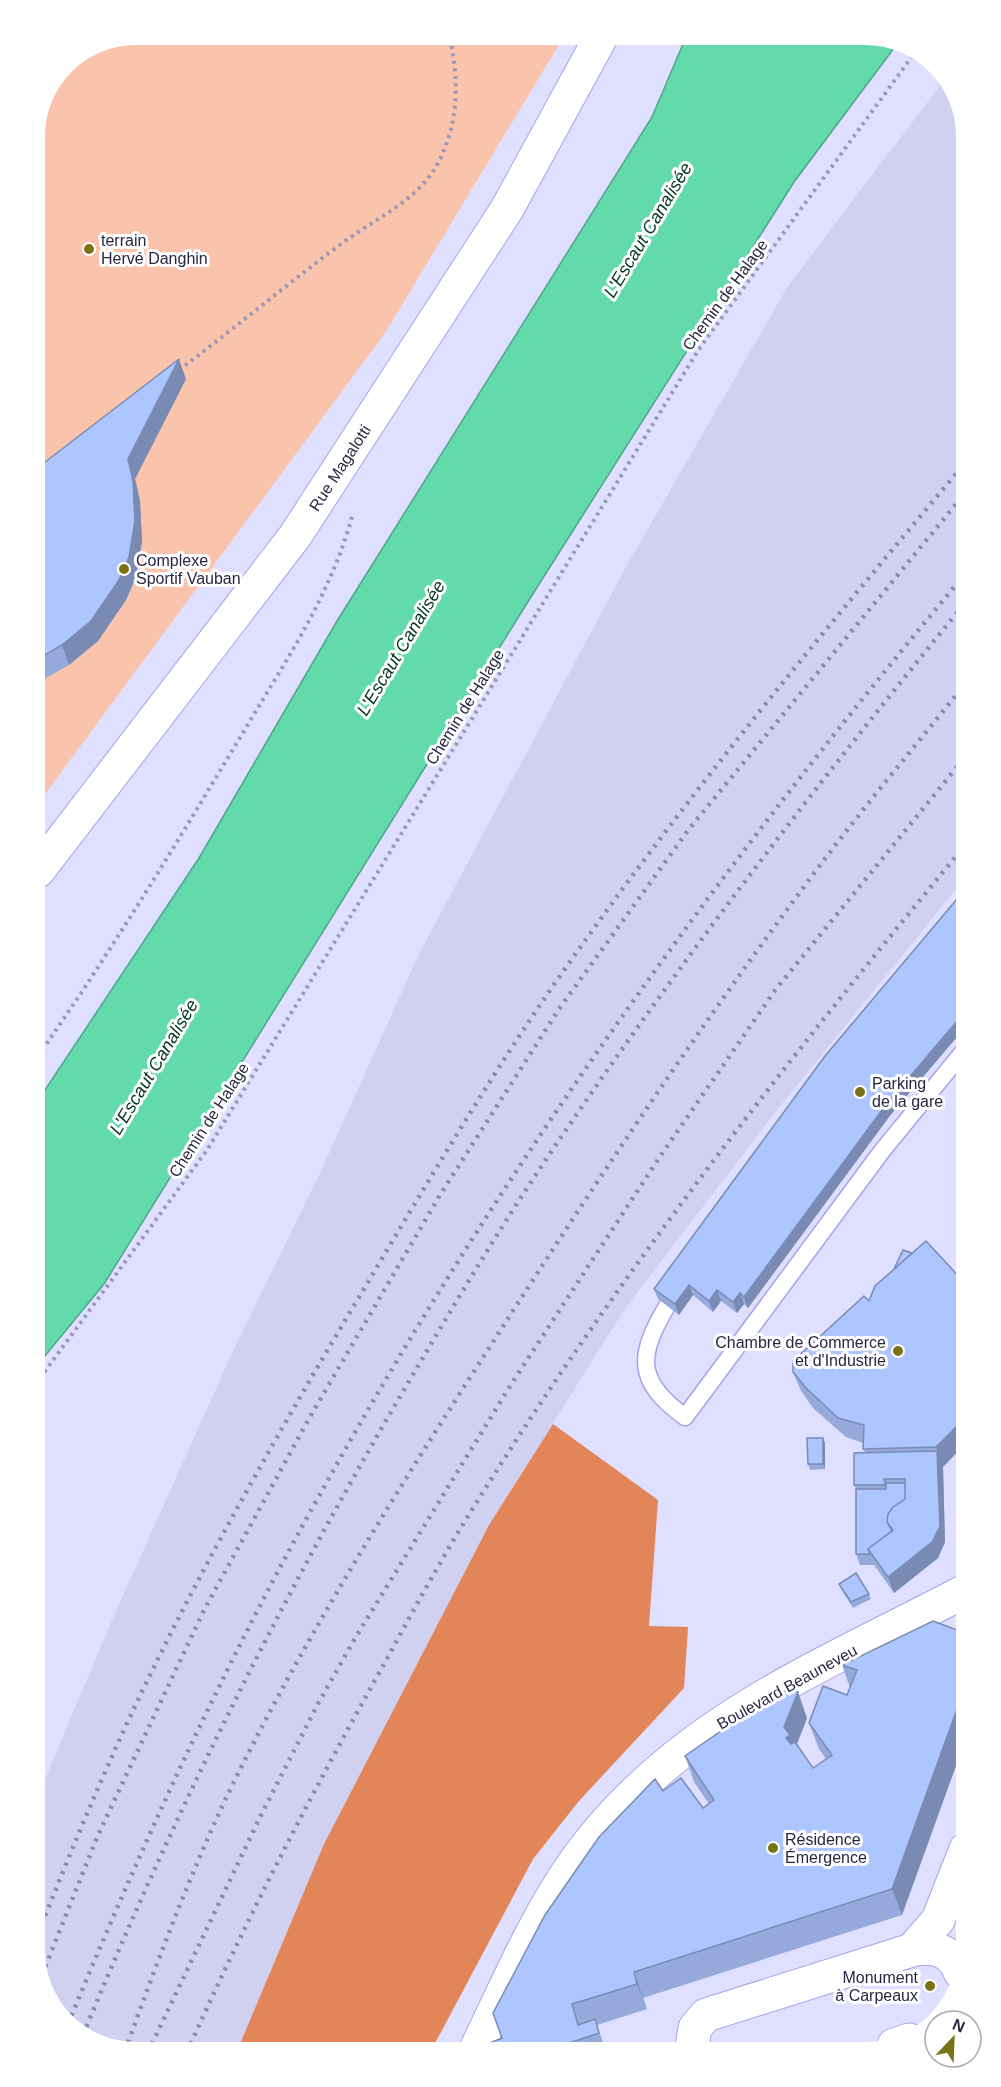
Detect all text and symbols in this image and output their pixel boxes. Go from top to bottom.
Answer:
water label: L'Escaut Canalisée [600,159,696,301]
place label: terrain Hervé Danghin [101,232,208,267]
street label: Chemin de Halage [679,236,771,354]
marker: terrain Hervé Danghin [82,242,96,256]
street label: Rue Magalotti [306,422,374,514]
place label: Complexe Sportif Vauban [136,552,241,587]
marker: Complexe Sportif Vauban [117,562,131,576]
water label: L'Escaut Canalisée [353,577,449,719]
street label: Chemin de Halage [423,646,507,768]
water label: L'Escaut Canalisée [106,996,202,1138]
street label: Chemin de Halage [166,1060,252,1180]
place label: Parking de la gare [872,1075,943,1110]
marker: Parking de la gare [853,1085,867,1099]
place label: Chambre de Commerce et d'Industrie [715,1334,886,1369]
marker: Chambre de Commerce et d'Industrie [891,1344,905,1358]
street label: Boulevard Beauneveu [714,1641,860,1733]
place label: Résidence Émergence [785,1831,867,1866]
marker: Résidence Émergence [766,1841,780,1855]
place label: Monument à Carpeaux [835,1969,919,2004]
marker: Monument à Carpeaux [923,1979,937,1993]
north arrow [923,2009,983,2069]
text: N [950,2016,967,2036]

